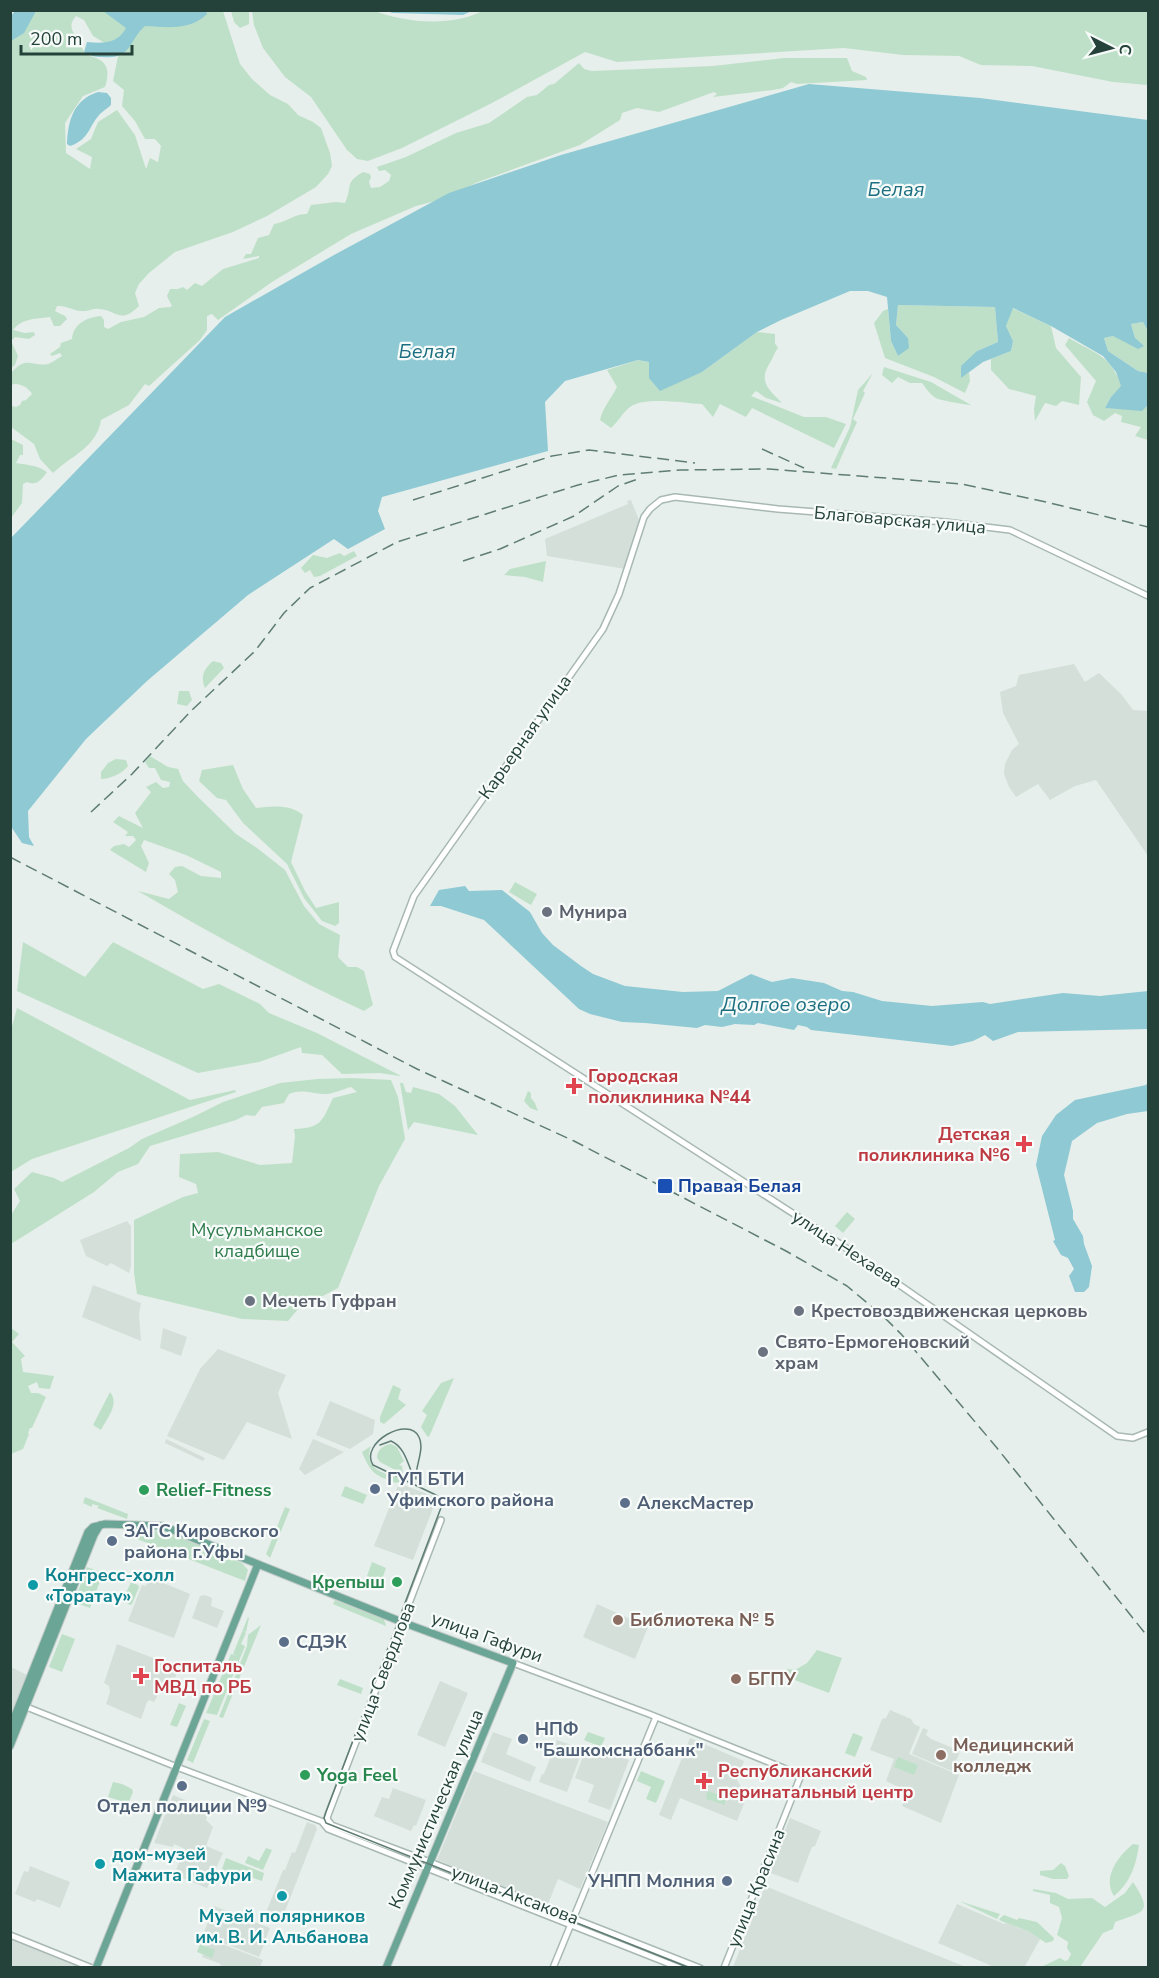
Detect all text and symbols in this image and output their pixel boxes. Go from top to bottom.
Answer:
scale bar [21,18,132,56]
north arrow [1081,18,1141,78]
text: 200 m [30,27,82,51]
text: С [1113,43,1136,56]
water label: Белая [867,176,925,203]
water label: Белая [398,338,456,365]
street label: Благоварская улица [813,501,987,539]
street label: Карьерная улица [473,670,577,804]
place label: Мунира [559,900,627,924]
marker: Мунира [540,905,554,919]
water label: Долгое озеро [720,991,851,1018]
place label: Городская поликлиника №44 [588,1064,751,1109]
marker: Городская поликлиника №44 [565,1077,583,1095]
place label: Детская поликлиника №6 [858,1122,1010,1167]
marker: Детская поликлиника №6 [1015,1135,1033,1153]
place label: Правая Белая [678,1174,801,1198]
marker: Правая Белая [656,1177,674,1195]
street label: улица Нехаева [787,1204,907,1294]
park label: Мусульманское кладбище [191,1218,323,1263]
place label: Мечеть Гуфран [262,1289,397,1313]
marker: Мечеть Гуфран [243,1294,257,1308]
place label: Крестовоздвиженская церковь [811,1299,1087,1323]
marker: Крестовоздвиженская церковь [792,1304,806,1318]
place label: Свято-Ермогеновский храм [775,1330,970,1375]
marker: Свято-Ермогеновский храм [756,1345,770,1359]
place label: ГУП БТИ Уфимского района [386,1467,554,1512]
place label: Relief-Fitness [156,1478,272,1502]
marker: ГУП БТИ Уфимского района [368,1482,382,1496]
marker: Relief-Fitness [137,1483,151,1497]
place label: АлексМастер [637,1491,754,1515]
marker: АлексМастер [618,1496,632,1510]
place label: ЗАГС Кировского района г.Уфы [124,1519,279,1564]
marker: ЗАГС Кировского района г.Уфы [105,1534,119,1548]
place label: Конгресс-холл «Торатау» [45,1563,175,1608]
place label: Крепыш [312,1570,385,1594]
marker: Крепыш [390,1575,404,1589]
marker: Конгресс-холл «Торатау» [26,1578,40,1592]
street label: улица Свердлова [345,1599,421,1745]
street label: улица Гафури [428,1606,546,1668]
place label: Библиотека № 5 [630,1608,775,1632]
marker: Библиотека № 5 [611,1613,625,1627]
place label: СДЭК [296,1630,348,1654]
marker: СДЭК [277,1635,291,1649]
place label: Госпиталь МВД по РБ [154,1654,252,1699]
marker: Госпиталь МВД по РБ [132,1667,150,1685]
place label: БГПУ [748,1667,797,1691]
marker: БГПУ [729,1672,743,1686]
street label: Коммунистическая улица [383,1705,489,1913]
place label: НПФ "Башкомснаббанк" [535,1717,703,1762]
marker: НПФ "Башкомснаббанк" [516,1732,530,1746]
place label: Медицинский колледж [953,1733,1074,1778]
marker: Медицинский колледж [934,1748,948,1762]
place label: Республиканский перинатальный центр [718,1759,914,1804]
place label: Yoga Feel [316,1763,398,1787]
marker: Yoga Feel [298,1768,312,1782]
marker: Республиканский перинатальный центр [695,1772,713,1790]
marker: Отдел полиции №9 [175,1779,189,1793]
place label: Отдел полиции №9 [97,1794,267,1818]
street label: улица Красина [721,1825,791,1951]
place label: дом-музей Мажита Гафури [112,1842,252,1887]
marker: дом-музей Мажита Гафури [93,1857,107,1871]
street label: улица Аксакова [448,1860,582,1930]
place label: УНПП Молния [587,1869,715,1893]
marker: УНПП Молния [720,1874,734,1888]
marker: Музей полярников им. В. И. Альбанова [275,1889,289,1903]
place label: Музей полярников им. В. И. Альбанова [195,1904,369,1949]

